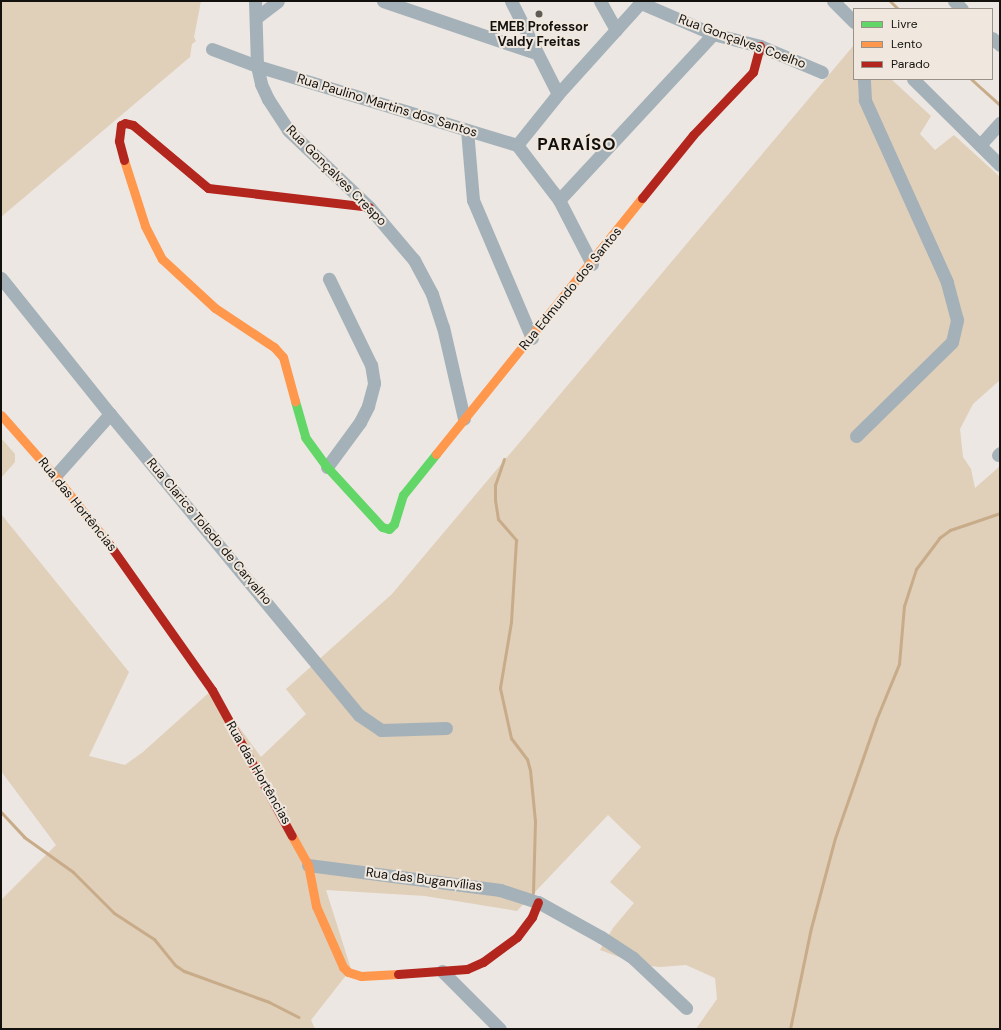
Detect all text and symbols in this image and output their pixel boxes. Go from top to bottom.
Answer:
legend [853,8,993,80]
marker: EMEB Professor Valdy Freitas [534,9,544,19]
street label: Rua Gonçalves Coelho [676,12,808,72]
text: Livre [891,16,918,32]
place label: EMEB Professor Valdy Freitas [490,20,588,51]
text: Lento [891,36,922,52]
text: Parado [891,56,930,72]
street label: Rua Paulino Martins dos Santos [295,71,479,141]
street label: Rua Gonçalves Crespo [283,123,389,229]
district label: PARAÍSO [537,135,617,155]
street label: Rua Edmundo dos Santos [516,224,626,354]
street label: Rua das Hortências [34,455,120,555]
street label: Rua Clarice Toledo de Carvalho [143,456,275,608]
street label: Rua das Hortências [222,719,294,827]
street label: Rua das Buganvílias [365,865,483,895]

